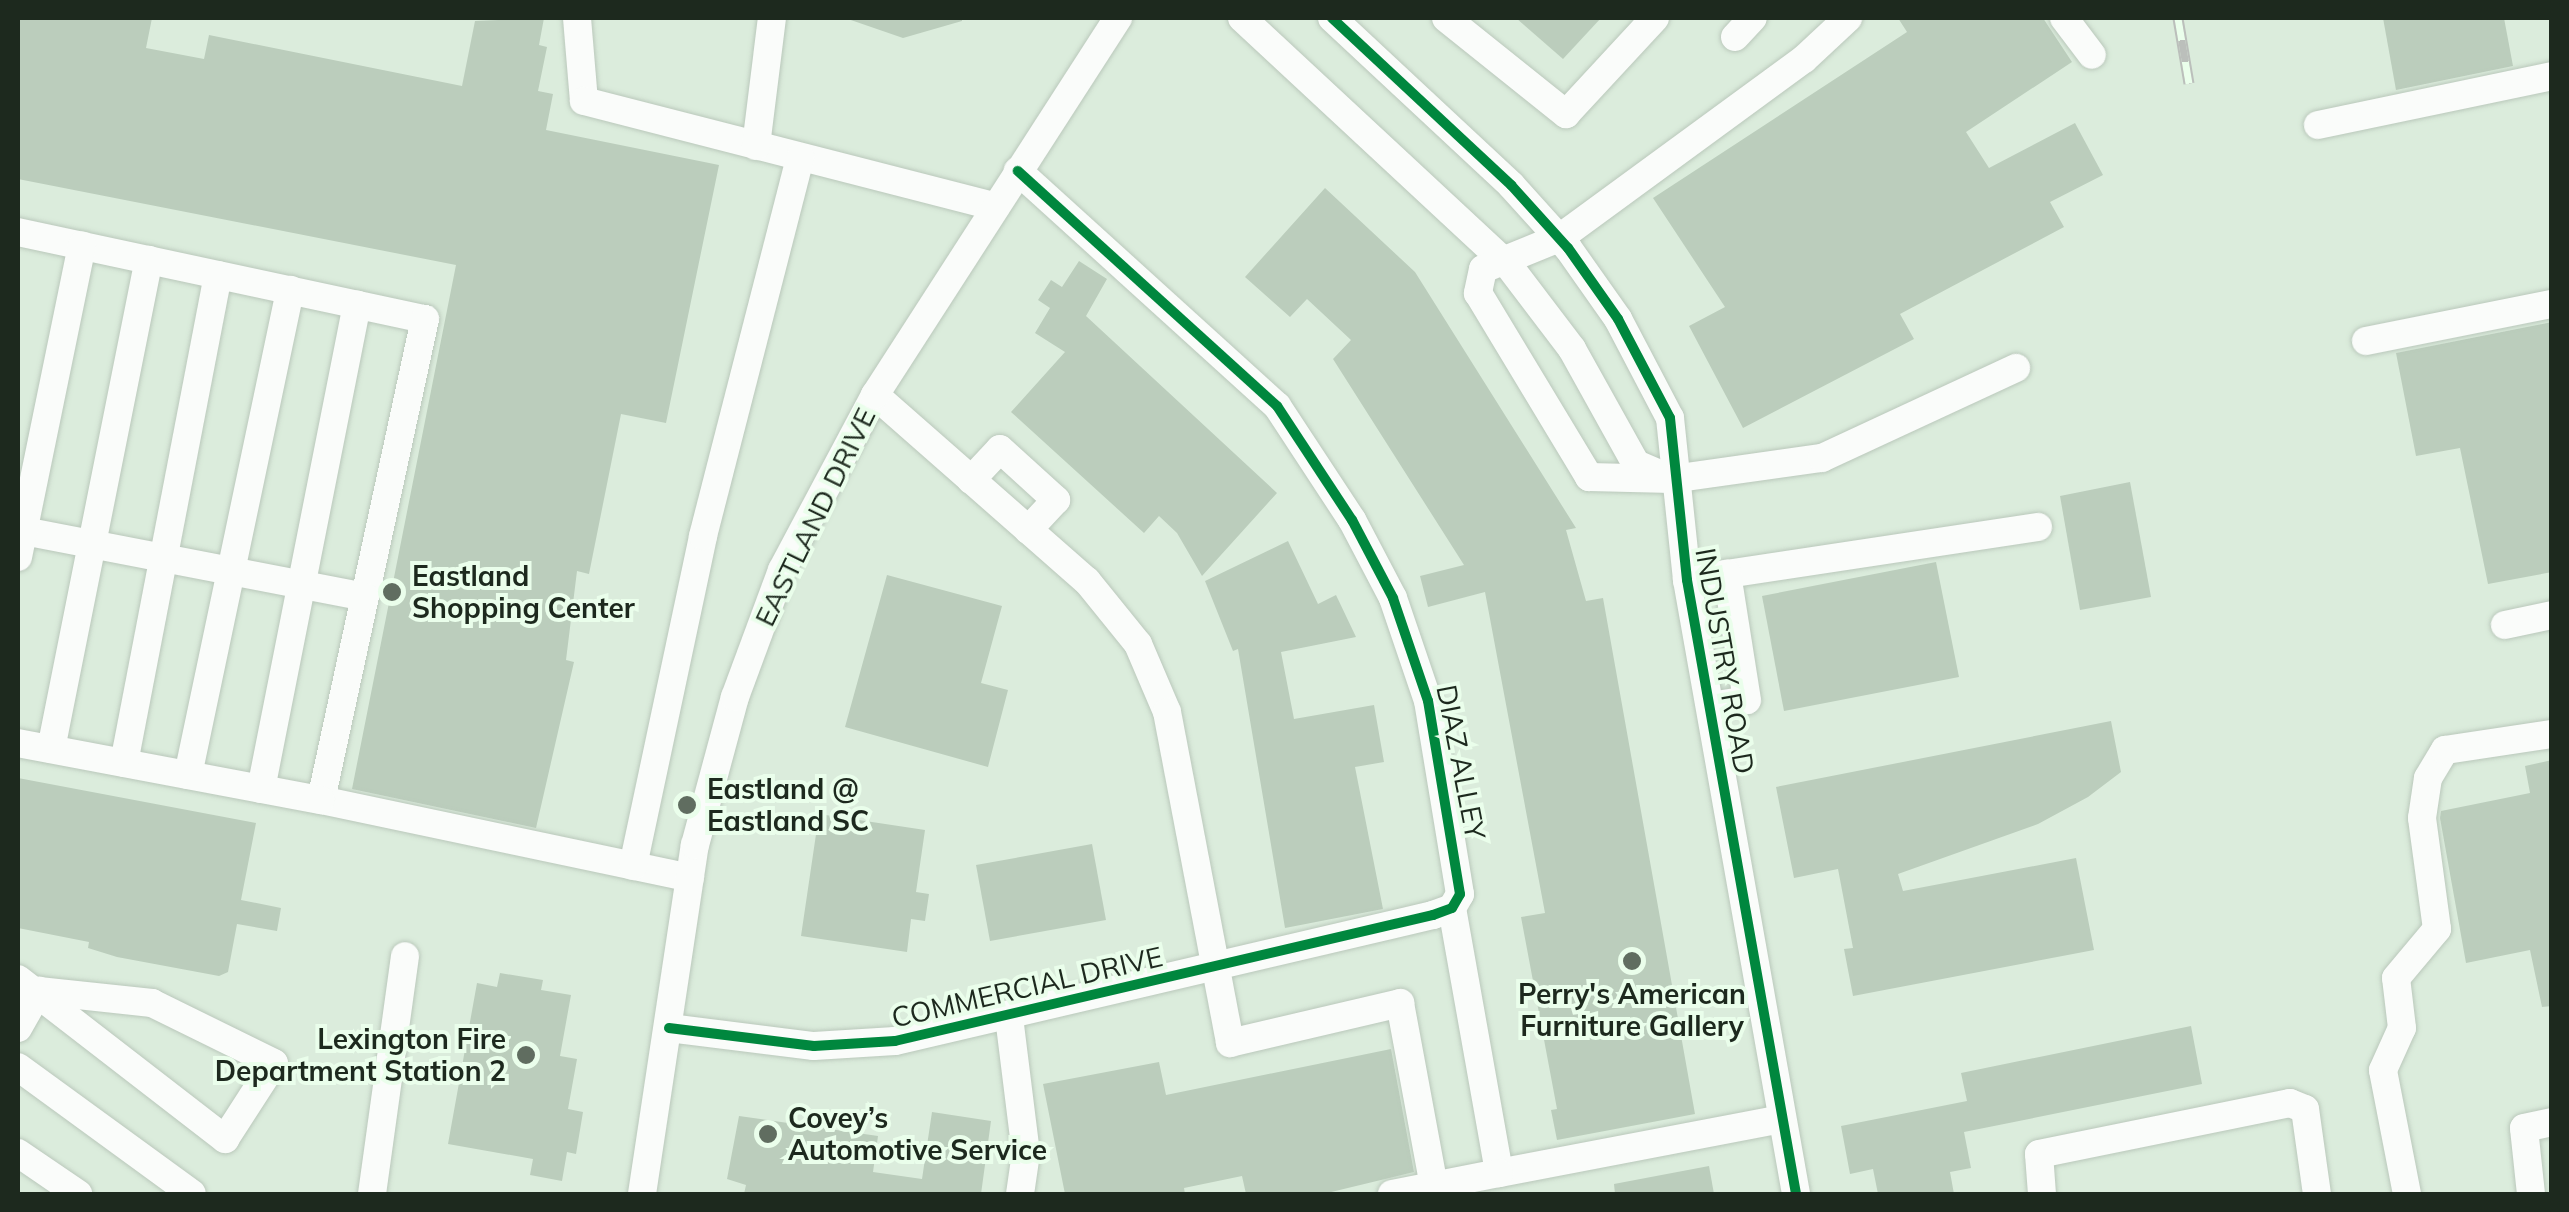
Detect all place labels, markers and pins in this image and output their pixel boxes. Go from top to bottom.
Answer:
place label: Eastland Shopping Center [412,559,635,625]
marker: Eastland Shopping Center [381,581,403,603]
place label: Eastland @ Eastland SC [707,772,869,838]
marker: Eastland @ Eastland SC [676,794,698,816]
marker: Perry's American Furniture Gallery [1621,950,1643,972]
place label: Perry's American Furniture Gallery [1518,977,1746,1043]
place label: Lexington Fire Department Station 2 [215,1022,506,1088]
marker: Lexington Fire Department Station 2 [515,1044,537,1066]
place label: Covey’s Automotive Service [788,1101,1047,1167]
marker: Covey’s Automotive Service [757,1123,779,1145]

